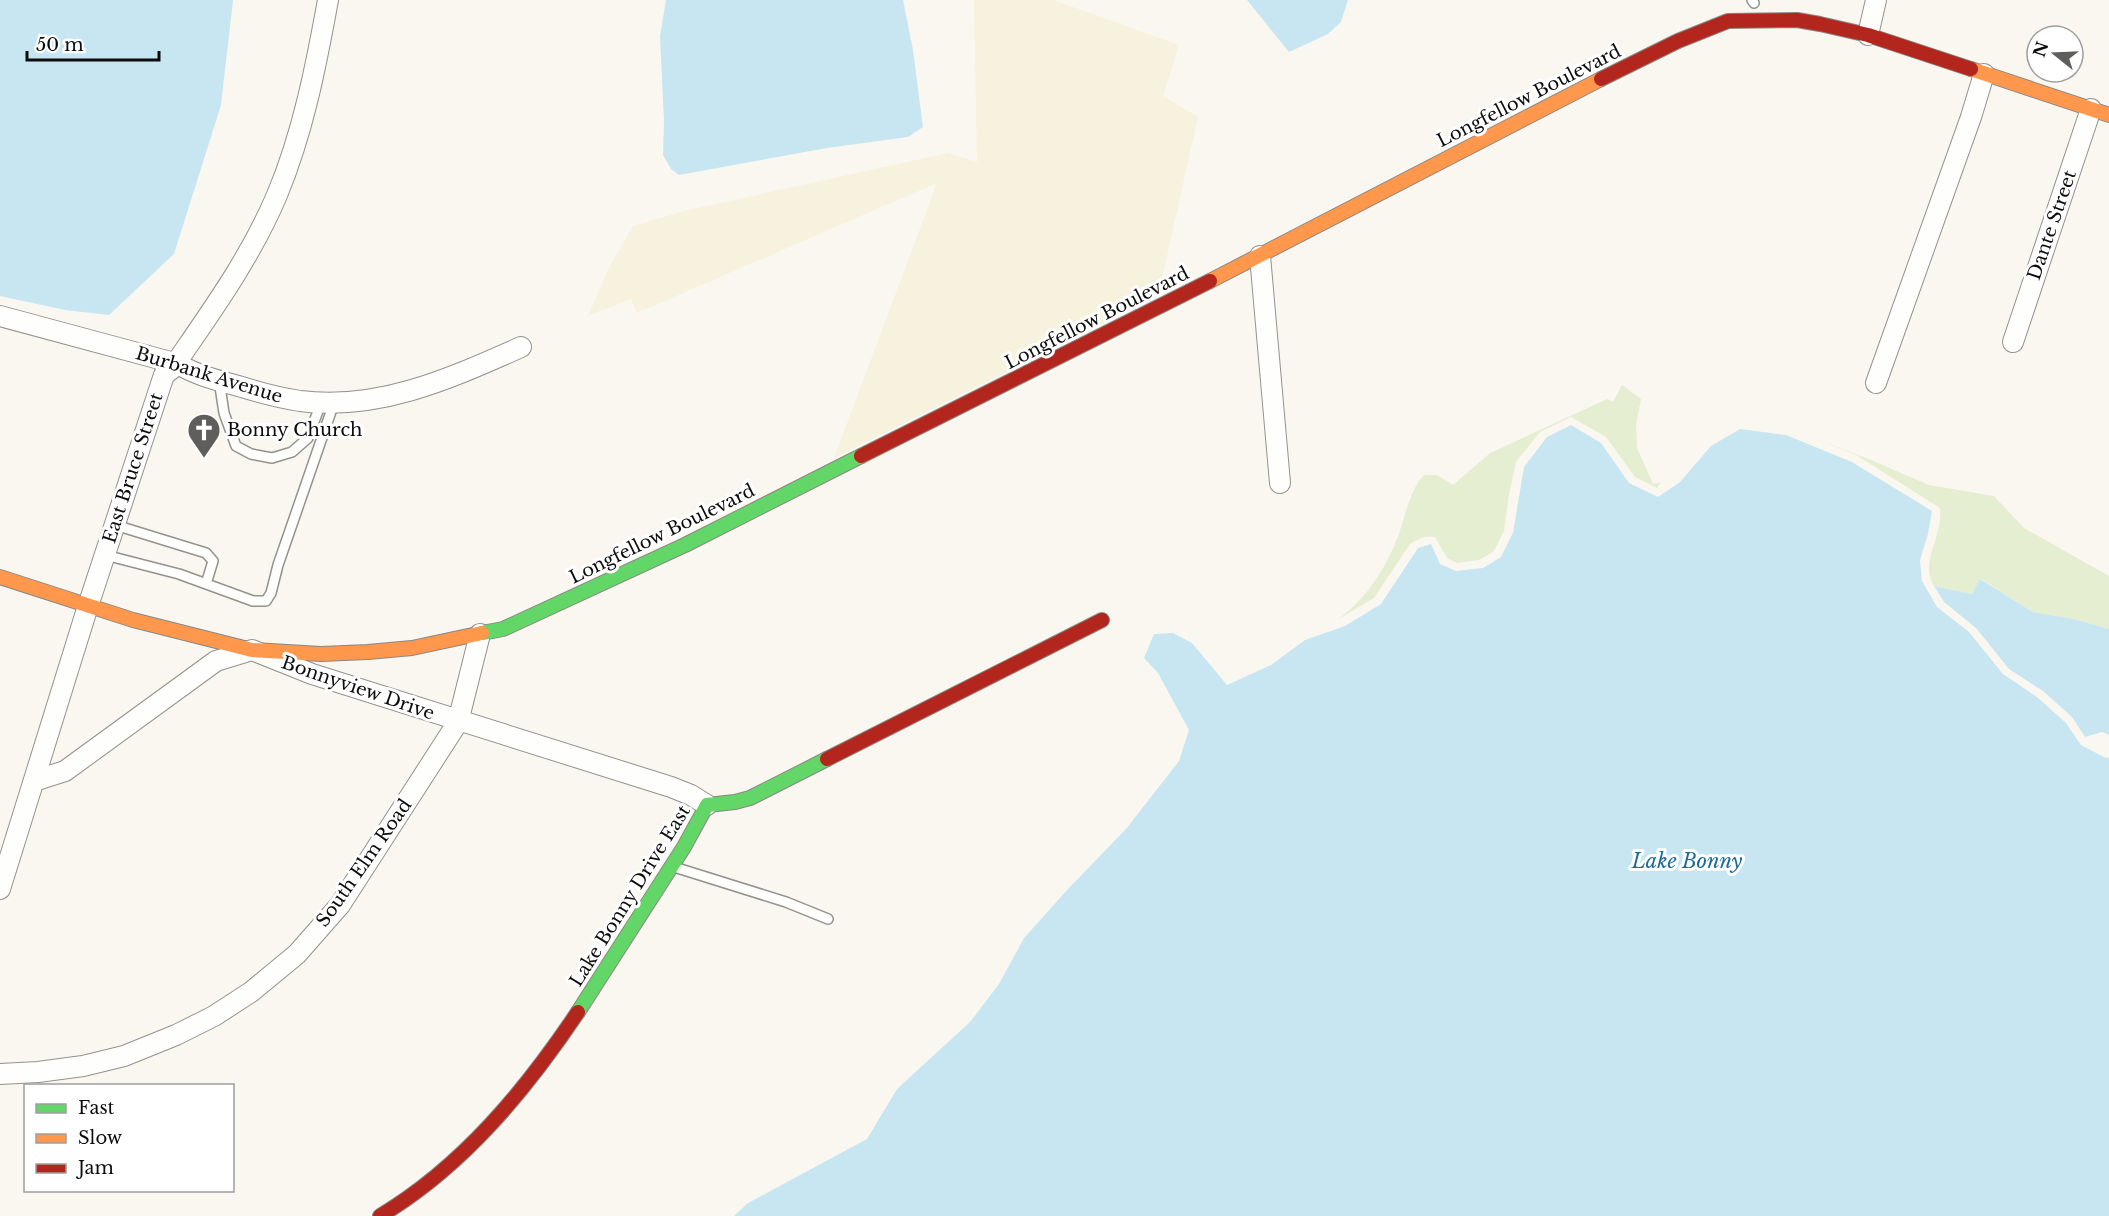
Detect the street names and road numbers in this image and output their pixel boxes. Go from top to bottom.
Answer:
street label: Longfellow Boulevard [1433,40,1625,152]
street label: Dante Street [2023,167,2081,283]
street label: Longfellow Boulevard [1001,262,1193,374]
street label: Burbank Avenue [133,342,285,408]
street label: East Bruce Street [98,390,168,546]
street label: Longfellow Boulevard [566,479,758,589]
street label: Bonnyview Drive [279,652,437,724]
street label: South Elm Road [312,795,416,931]
street label: Lake Bonny Drive East [565,801,695,991]

